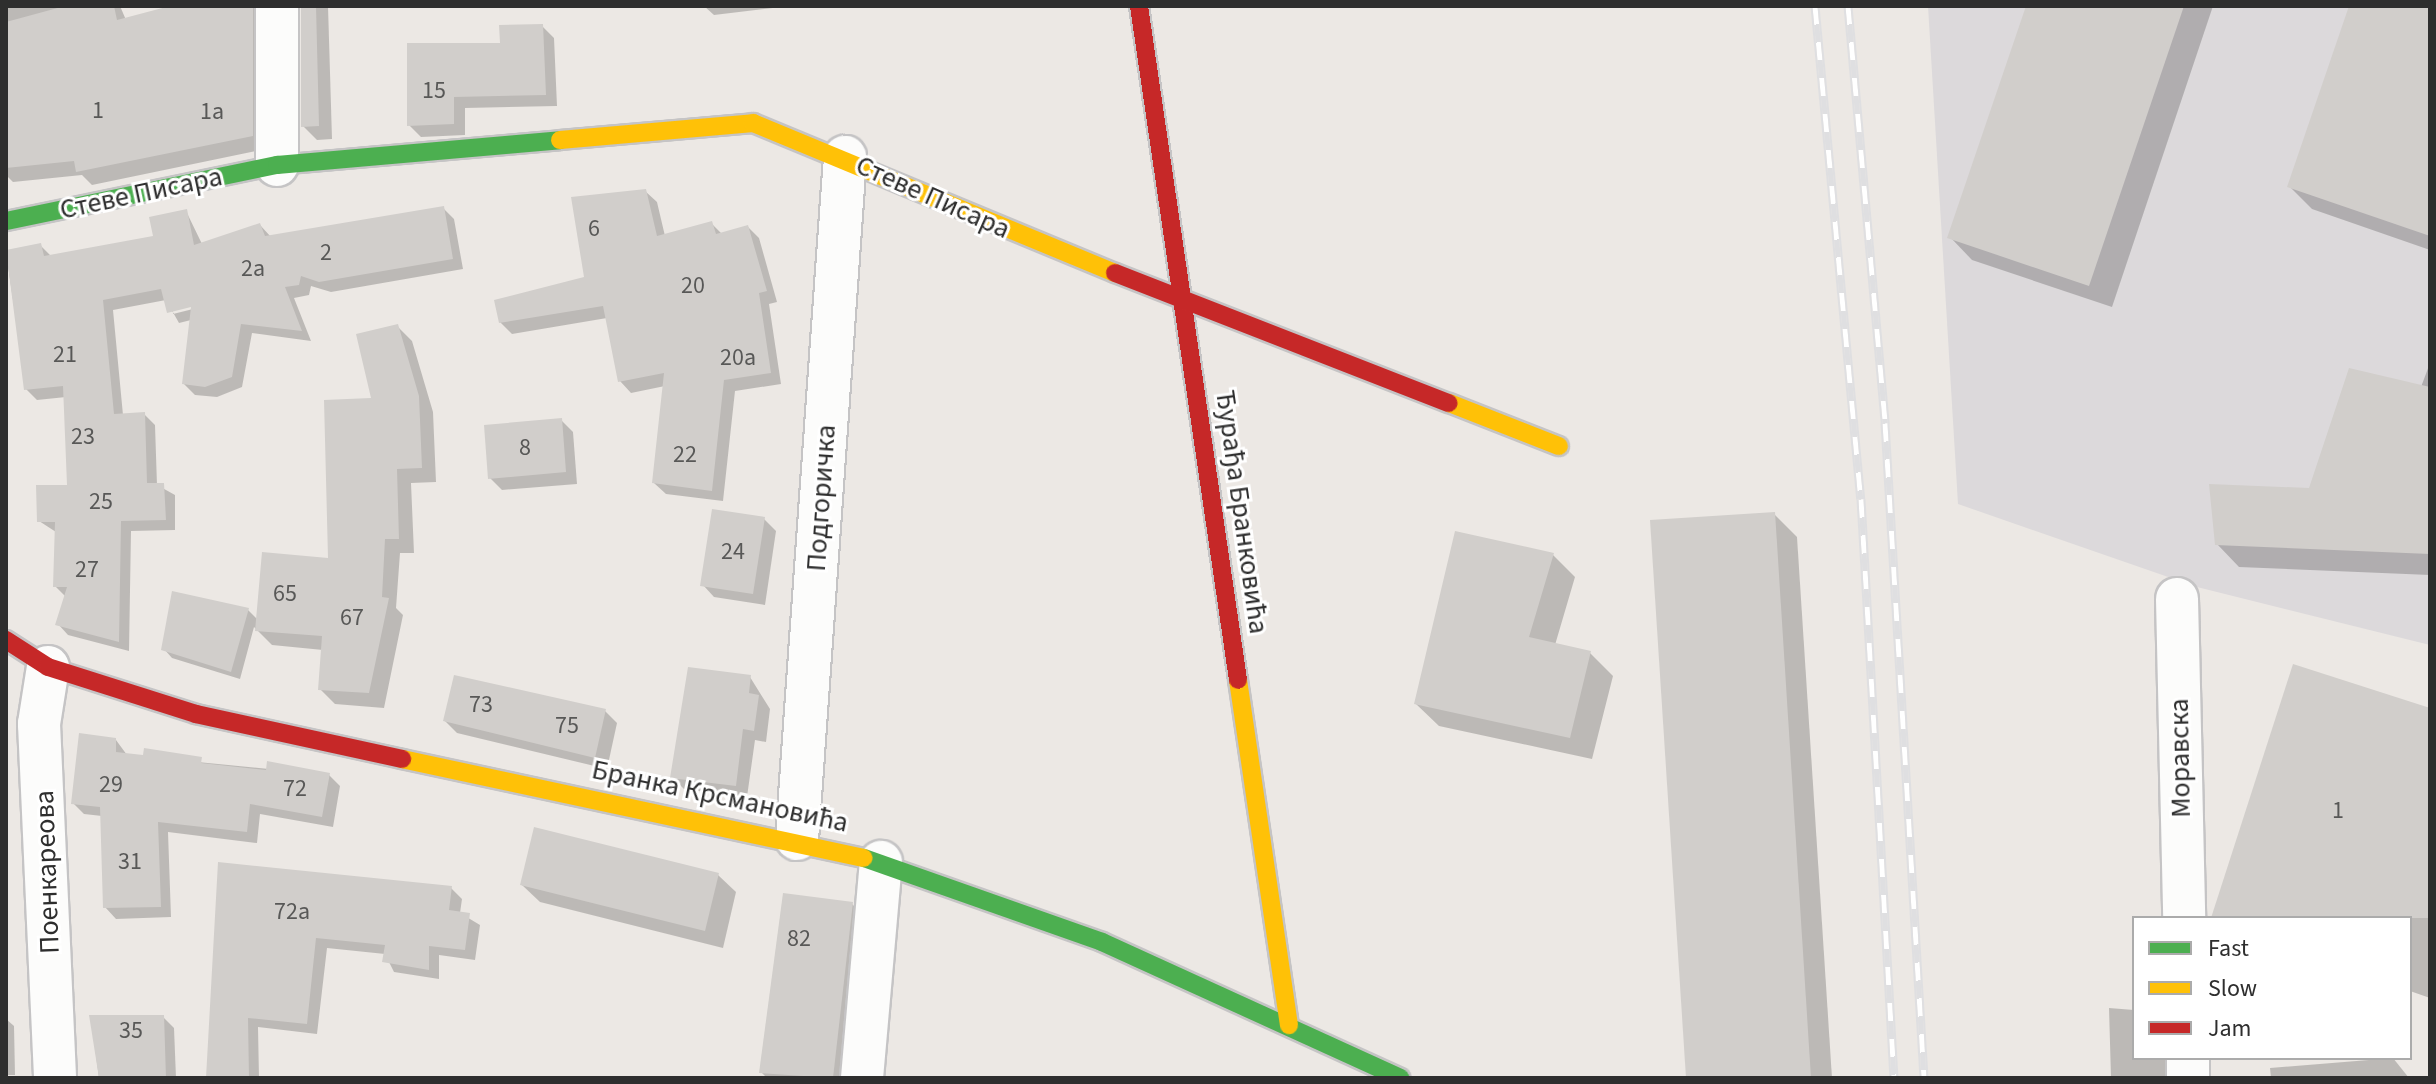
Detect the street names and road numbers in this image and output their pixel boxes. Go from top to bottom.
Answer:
street label: Стеве Писара [851,148,1015,246]
street label: Стеве Писара [57,159,225,227]
street label: Ђурађа Бранковића [1208,388,1276,636]
street label: Подгоричка [799,423,843,573]
street label: Моравска [2162,698,2198,818]
street label: Бранка Крсмановића [589,752,851,840]
street label: Поенкареова [27,790,67,954]

